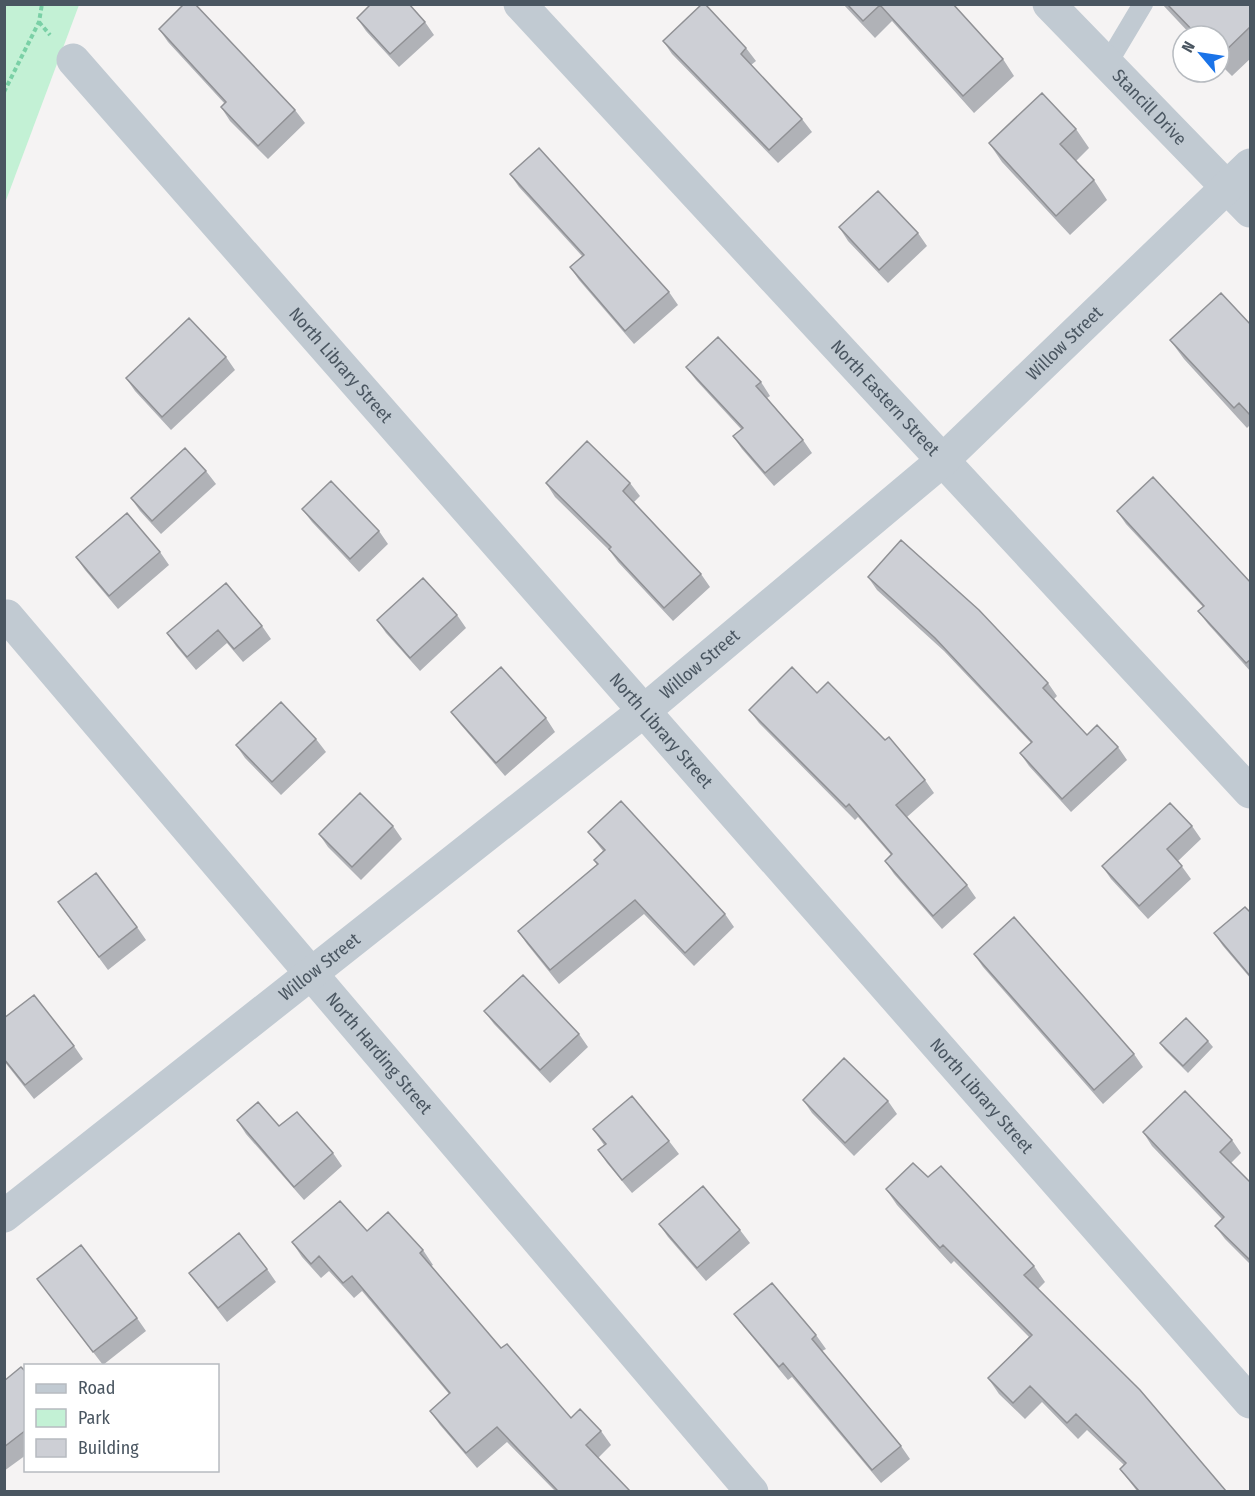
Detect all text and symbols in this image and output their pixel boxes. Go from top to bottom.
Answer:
north arrow [1171,24,1231,84]
text: N [1178,38,1199,56]
street label: Stancill Drive [1108,65,1191,150]
street label: Willow Street [1022,302,1107,385]
street label: North Library Street [284,303,397,427]
street label: North Eastern Street [826,336,944,460]
street label: Willow Street [655,624,744,704]
street label: North Library Street [605,669,718,793]
street label: Willow Street [275,928,365,1006]
street label: North Harding Street [321,988,437,1119]
street label: North Library Street [925,1034,1038,1158]
legend [24,1364,219,1472]
text: Road [78,1377,115,1399]
text: Park [78,1407,111,1429]
text: Building [78,1437,139,1459]

